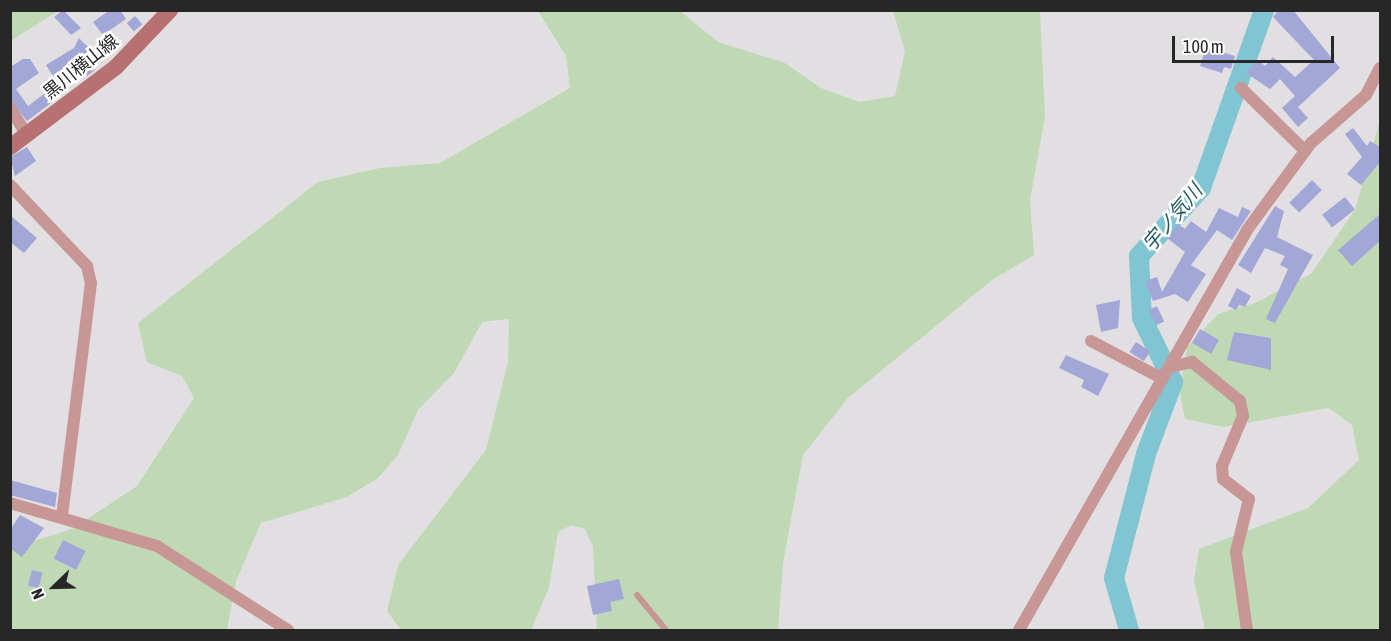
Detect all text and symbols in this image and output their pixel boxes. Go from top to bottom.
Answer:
scale bar [1175,24,1337,62]
street label: 黒川横山線 [39,30,123,104]
text: 100 m [1183,36,1224,57]
water label: 宇ノ気川 [1137,179,1207,255]
north arrow [24,557,84,617]
text: N [27,586,48,602]

